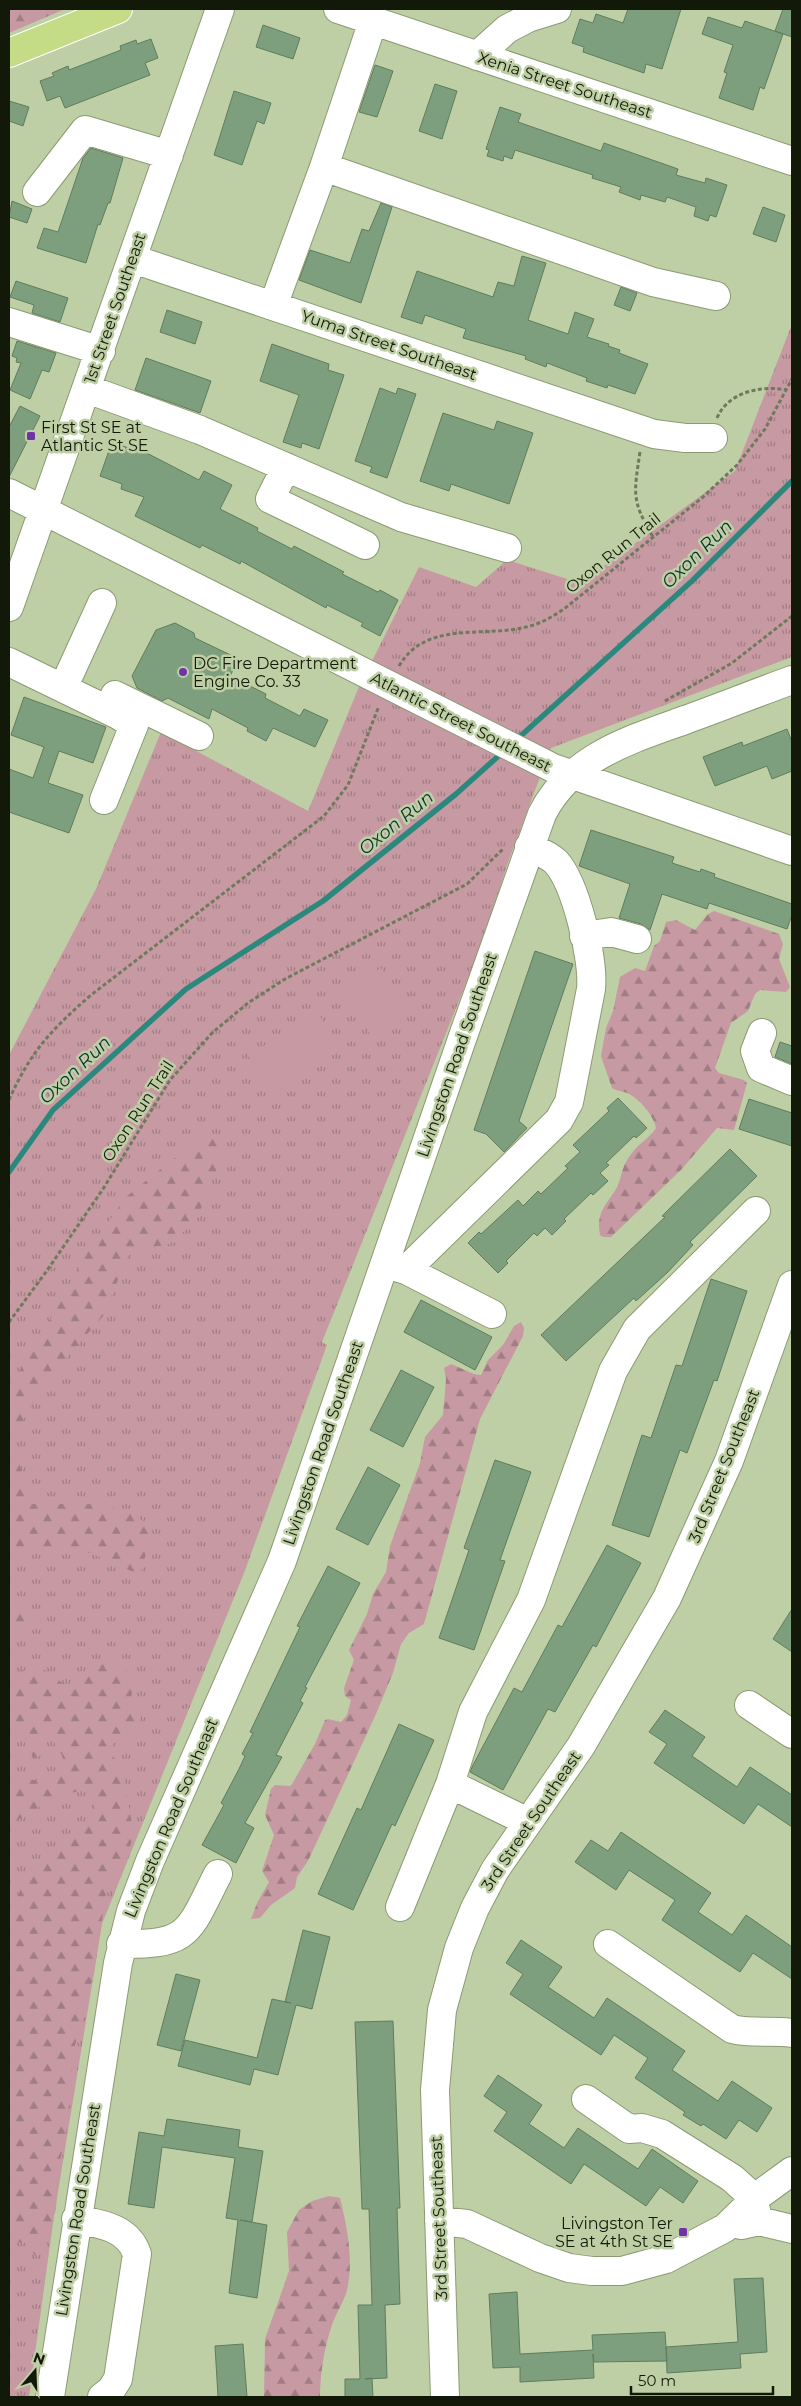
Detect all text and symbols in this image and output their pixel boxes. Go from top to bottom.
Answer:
street label: Xenia Street Southeast [475,48,655,122]
street label: 1st Street Southeast [80,230,150,386]
street label: Yuma Street Southeast [299,306,480,384]
place label: First St SE at Atlantic St SE [41,418,149,455]
marker: First St SE at Atlantic St SE [25,430,37,442]
street label: Oxon Run Trail [562,509,664,597]
water label: Oxon Run [657,515,737,593]
place label: DC Fire Department Engine Co. 33 [193,654,357,691]
marker: DC Fire Department Engine Co. 33 [177,666,189,678]
street label: Atlantic Street Southeast [368,668,555,776]
water label: Oxon Run [354,786,438,860]
street label: Livingston Road Southeast [413,950,501,1160]
water label: Oxon Run [35,1031,115,1109]
street label: Oxon Run Trail [98,1057,178,1165]
street label: Livingston Road Southeast [279,1338,367,1548]
street label: 3rd Street Southeast [684,1386,764,1546]
street label: Livingston Road Southeast [120,1715,222,1921]
street label: 3rd Street Southeast [477,1747,585,1894]
street label: Livingston Road Southeast [52,2102,104,2317]
street label: 3rd Street Southeast [427,2135,451,2300]
place label: Livingston Ter SE at 4th St SE [555,2214,673,2251]
marker: Livingston Ter SE at 4th St SE [677,2226,689,2238]
north arrow [10,2346,60,2396]
text: N [31,2348,48,2369]
scale bar [631,2364,774,2396]
text: 50 m [638,2371,676,2390]

